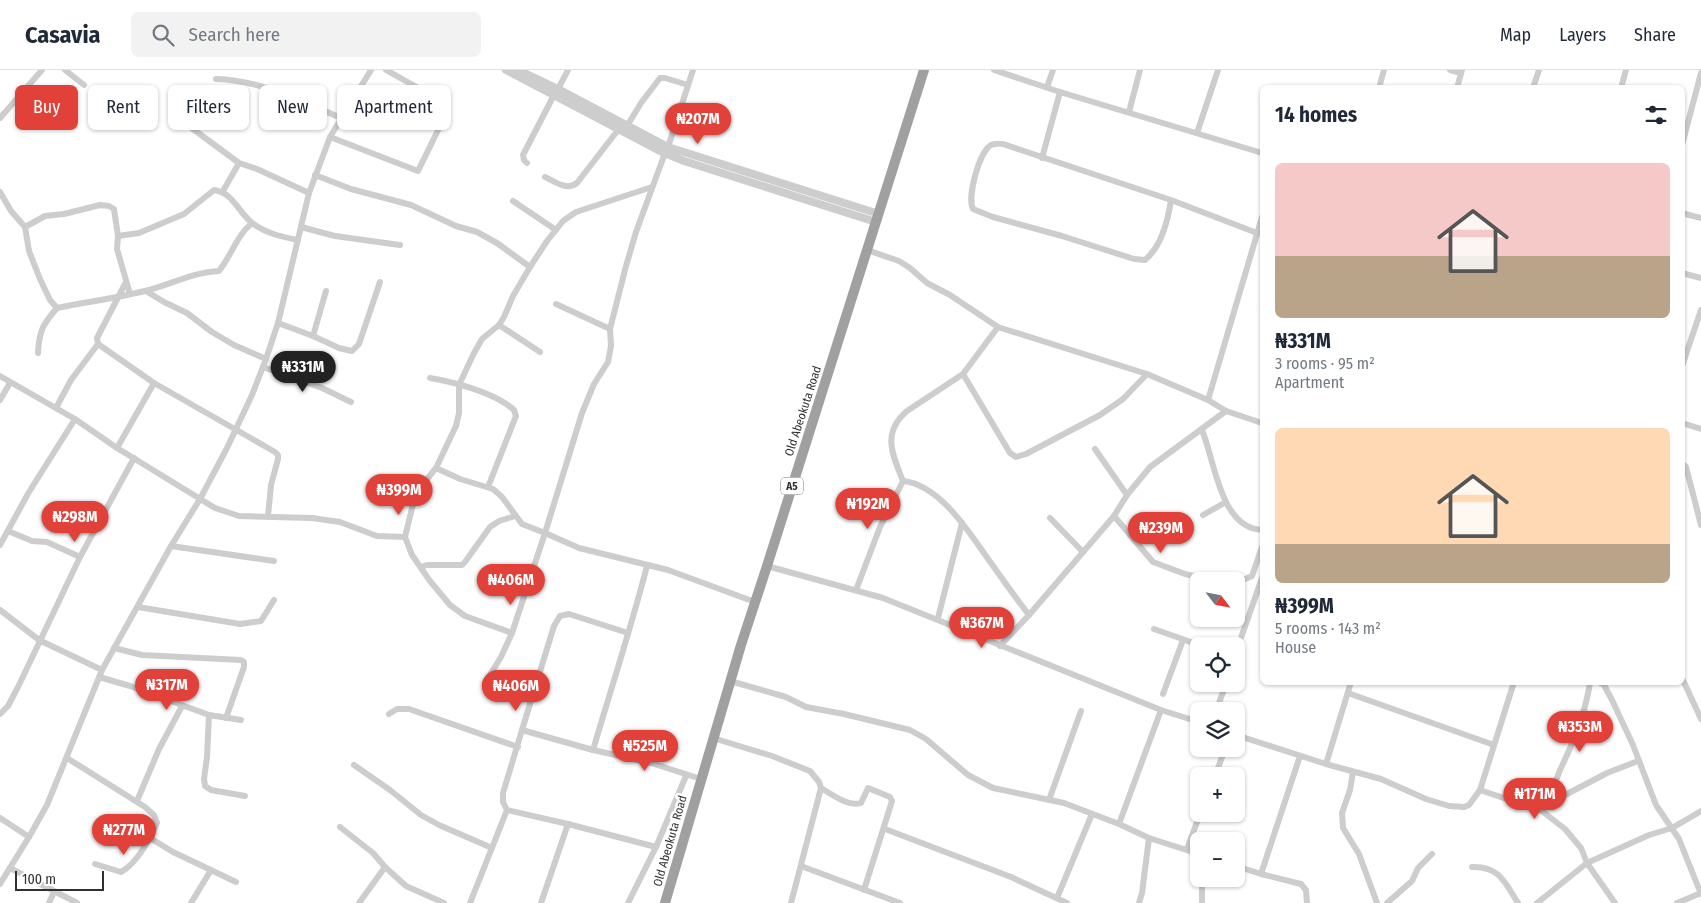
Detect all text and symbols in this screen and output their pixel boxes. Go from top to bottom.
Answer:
search box [131,12,481,57]
text: Casavia [25,21,101,49]
icon: search [149,21,177,49]
text: Search here [189,23,280,46]
text: Map [1500,24,1531,46]
text: Layers [1559,24,1606,46]
text: Share [1634,24,1676,46]
chip: Buy [15,85,78,130]
chip: Rent [88,85,158,130]
chip: Filters [168,85,249,130]
chip: New [259,85,327,130]
chip: Apartment [337,85,451,130]
icon: filters [1642,101,1670,129]
pin: ₦207M [663,102,733,145]
text: 14 homes [1275,102,1357,128]
text: ₦207M [676,109,720,128]
icon: home [1428,196,1518,286]
text: ₦331M [1275,328,1331,354]
pin: ₦331M [268,350,338,393]
text: 3 rooms · 95 m² [1275,354,1375,373]
text: ₦331M [282,357,324,376]
street label: Old Abeokuta Road [782,364,824,458]
text: Apartment [1275,373,1344,392]
icon: home [1428,461,1518,551]
pin: ₦399M [364,474,434,516]
road number: A5 [781,478,803,494]
text: ₦399M [377,480,421,499]
pin: ₦192M [833,488,903,530]
text: ₦192M [846,494,890,513]
pin: ₦298M [40,500,110,543]
text: ₦298M [52,507,98,526]
pin: ₦239M [1126,512,1196,554]
text: ₦239M [1139,518,1183,537]
pin: ₦406M [476,564,546,606]
text: ₦406M [488,570,534,589]
north arrow [1190,572,1245,628]
map controls [1190,572,1245,887]
text: ₦399M [1275,593,1334,619]
pin: ₦367M [947,606,1017,649]
text: ₦367M [960,613,1004,632]
text: 5 rooms · 143 m² [1275,619,1381,638]
button: locate [1190,637,1245,692]
text: House [1275,638,1316,657]
pin: ₦317M [132,668,202,711]
pin: ₦406M [481,670,551,712]
text: ₦317M [146,675,188,694]
text: ₦406M [493,676,539,695]
button: layers [1190,702,1245,757]
pin: ₦353M [1545,710,1615,753]
text: ₦353M [1558,717,1602,736]
pin: ₦525M [610,730,680,772]
text: ₦525M [623,736,667,755]
button: + [1190,767,1245,822]
pin: ₦171M [1500,778,1570,820]
text: ₦171M [1514,784,1556,803]
street label: Old Abeokuta Road [650,794,690,888]
pin: ₦277M [89,814,159,856]
text: ₦277M [103,820,145,839]
button: − [1190,832,1245,887]
scale bar [15,868,104,891]
text: 100 m [22,871,56,888]

